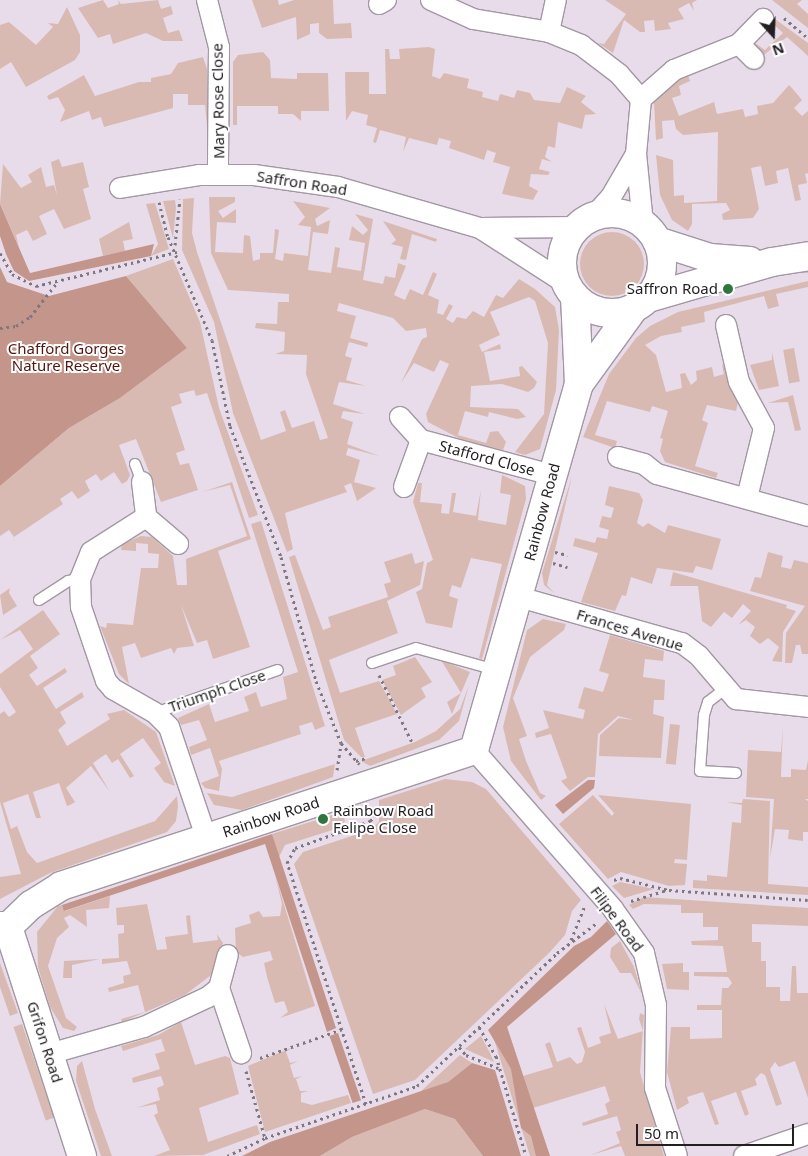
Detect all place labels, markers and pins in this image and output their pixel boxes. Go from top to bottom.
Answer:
place label: Saffron Road [627,280,718,298]
marker: Saffron Road [722,283,734,295]
place label: Rainbow Road Felipe Close [333,801,434,836]
marker: Rainbow Road Felipe Close [317,813,329,825]

